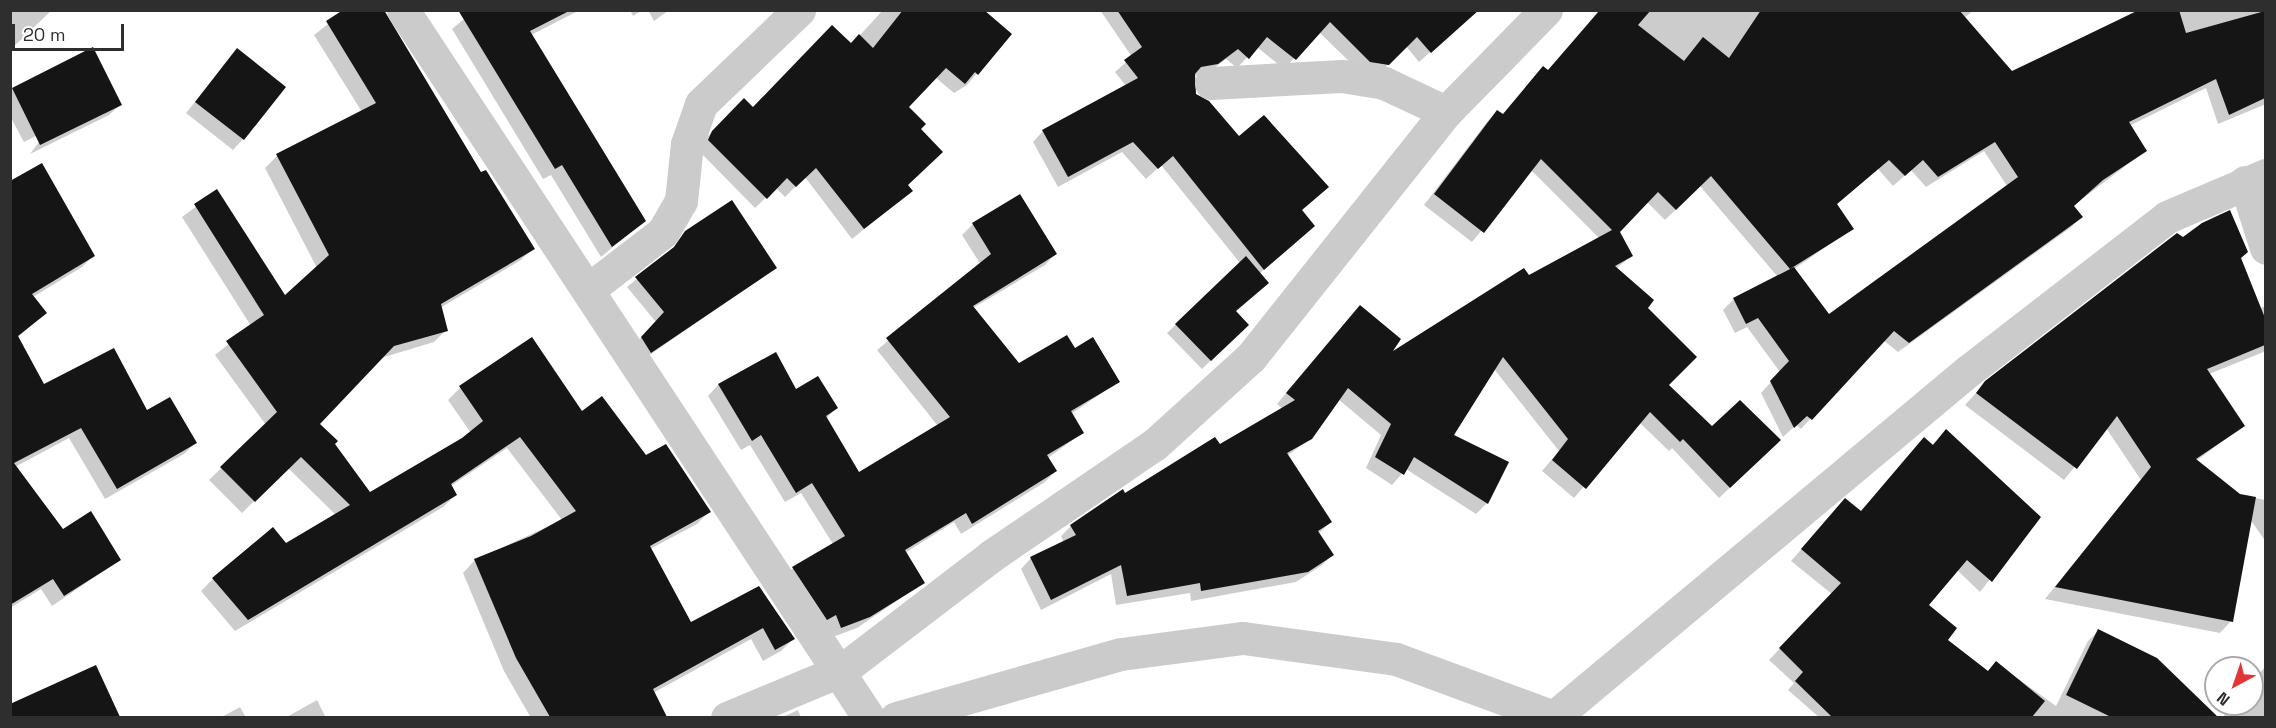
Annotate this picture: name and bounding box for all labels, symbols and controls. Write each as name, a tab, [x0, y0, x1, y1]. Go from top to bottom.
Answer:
scale bar	[15, 12, 128, 50]
text: 20 m	[23, 23, 66, 46]
north arrow	[2204, 656, 2264, 716]
text: N	[2213, 687, 2234, 710]

